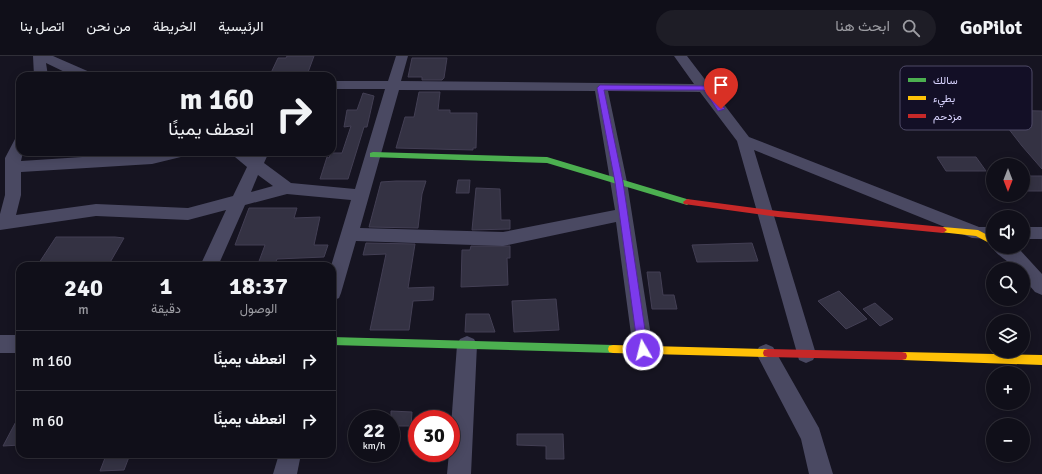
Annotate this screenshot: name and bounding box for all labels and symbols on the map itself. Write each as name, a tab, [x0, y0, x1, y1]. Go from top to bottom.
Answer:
legend	[900, 66, 1032, 130]
pin	[704, 68, 738, 109]
text: سالك	[933, 74, 958, 87]
text: بطيء	[933, 92, 955, 108]
text: مزدحم	[933, 110, 962, 124]
north arrow	[986, 158, 1030, 202]
position arrow	[622, 329, 664, 371]
speed limit sign: 30	[408, 410, 460, 462]

